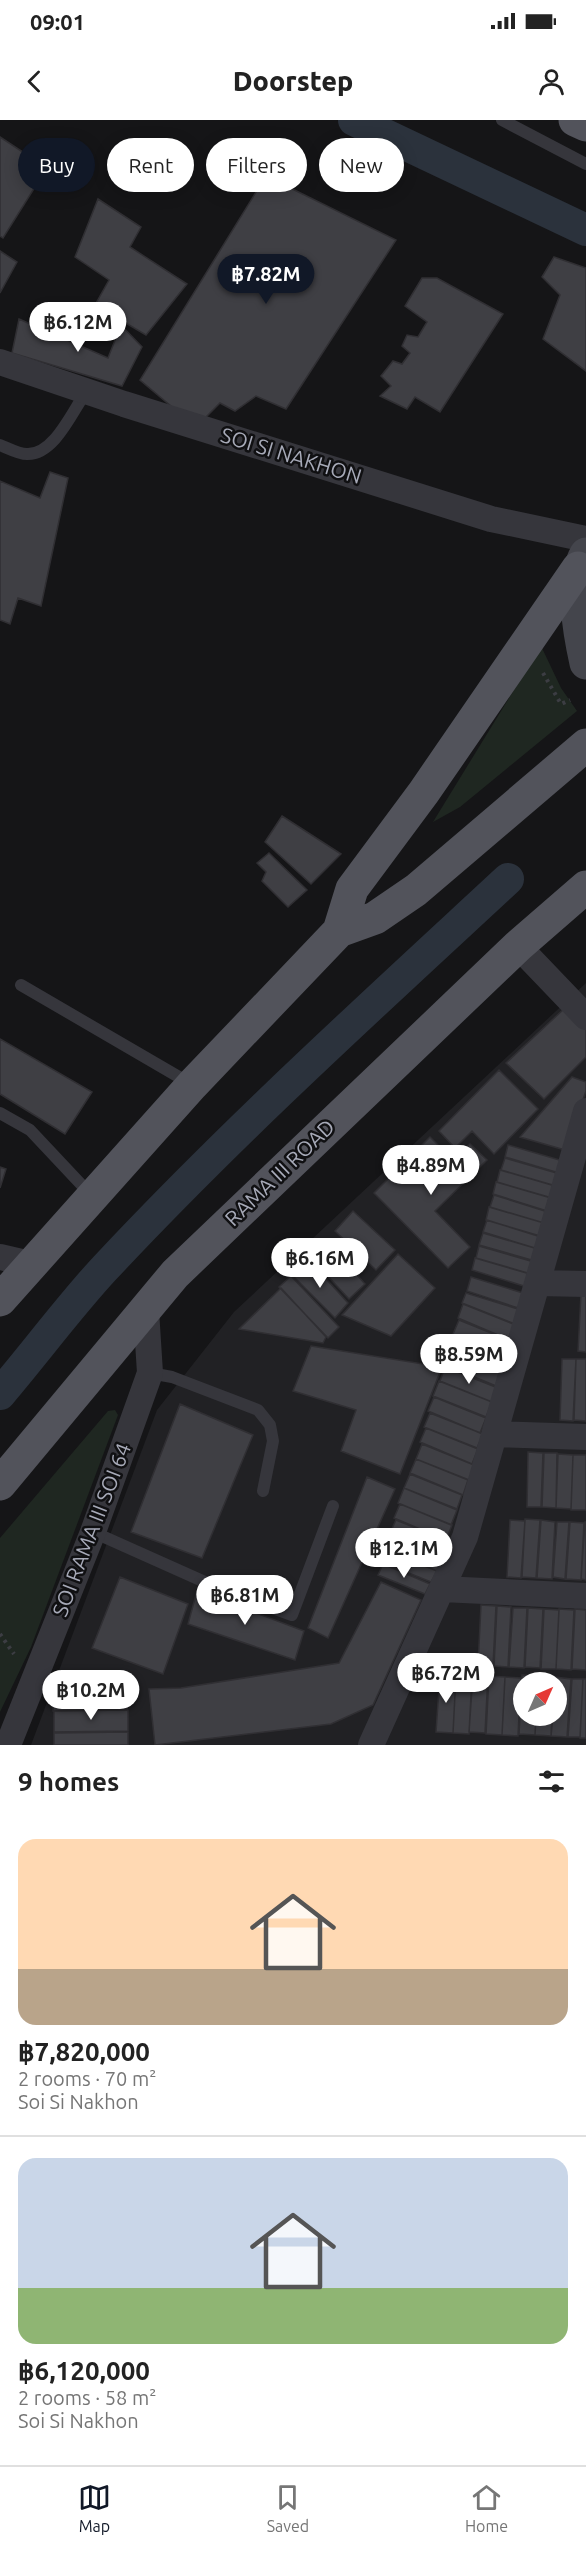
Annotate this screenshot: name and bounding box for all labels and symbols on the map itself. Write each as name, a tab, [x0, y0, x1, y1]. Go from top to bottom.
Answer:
pin: ฿7.82M	[217, 254, 315, 305]
pin: ฿6.12M	[29, 302, 127, 353]
street label: SOI SI NAKHON	[218, 422, 365, 488]
street label: RAMA III ROAD	[220, 1114, 339, 1230]
pin: ฿4.89M	[382, 1145, 480, 1196]
pin: ฿6.16M	[271, 1238, 369, 1289]
pin: ฿8.59M	[420, 1334, 518, 1385]
street label: SOI RAMA III SOI 64	[47, 1440, 135, 1620]
pin: ฿12.1M	[355, 1528, 453, 1579]
pin: ฿6.81M	[196, 1575, 294, 1626]
pin: ฿6.72M	[397, 1653, 495, 1704]
pin: ฿10.2M	[42, 1670, 140, 1721]
north arrow	[513, 1672, 567, 1726]

